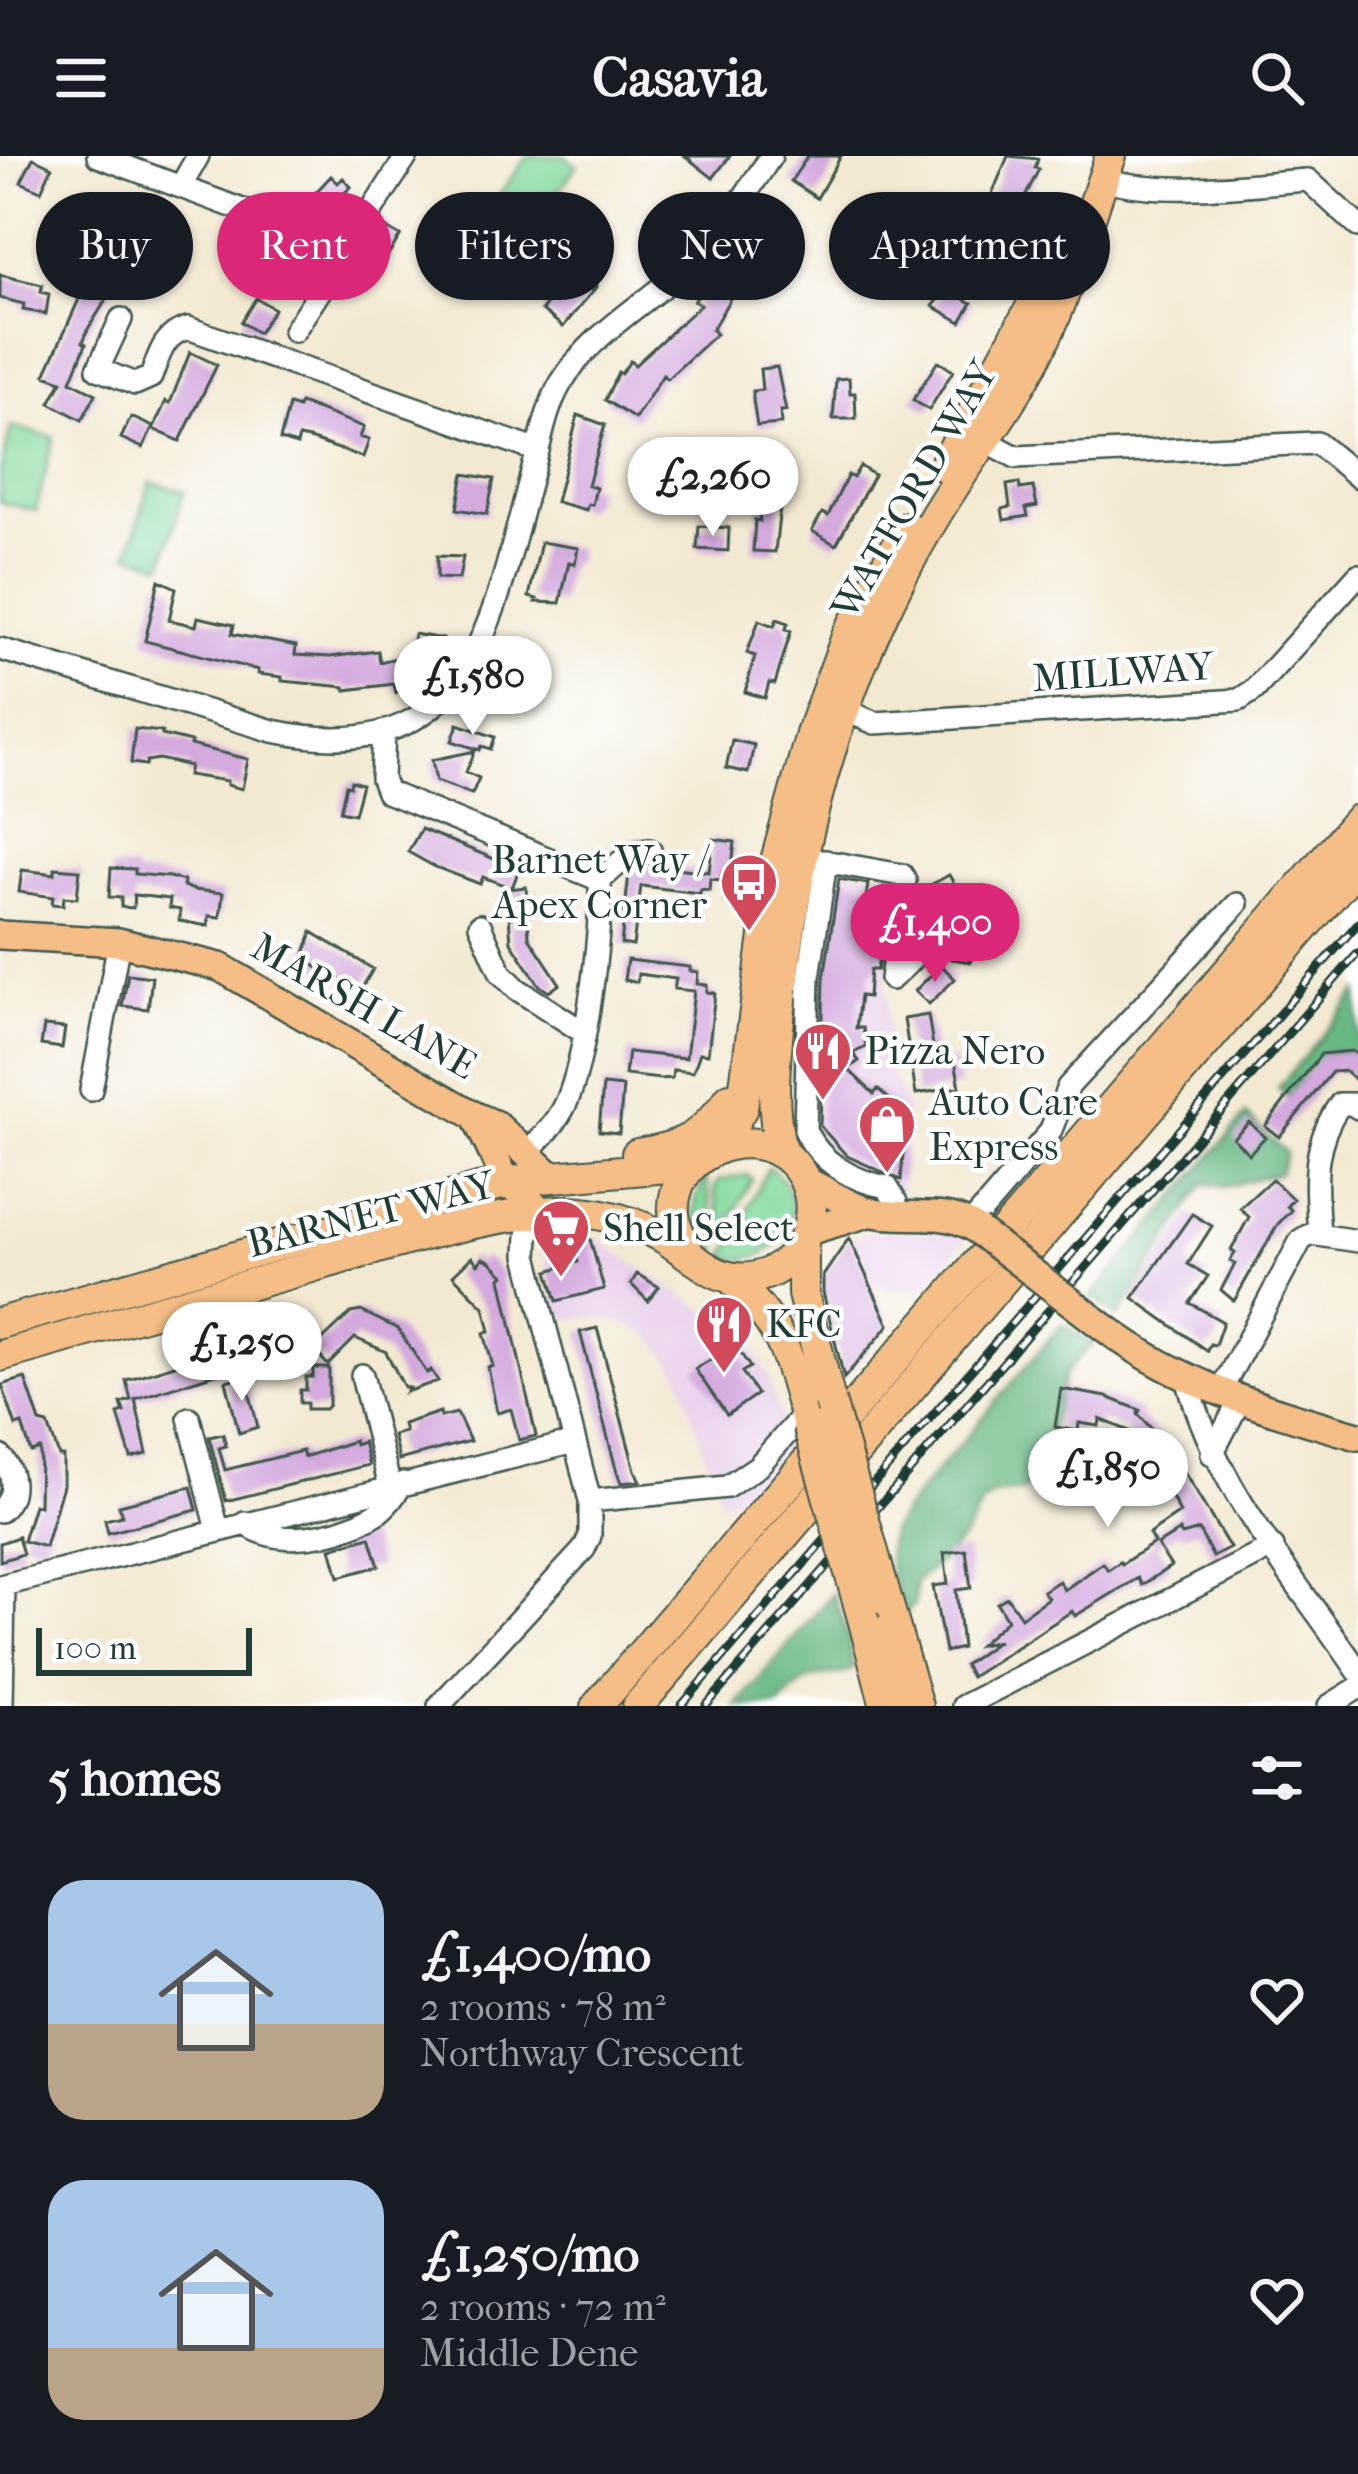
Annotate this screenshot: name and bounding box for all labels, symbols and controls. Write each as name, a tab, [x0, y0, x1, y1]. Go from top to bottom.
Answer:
icon: menu	[48, 45, 114, 111]
icon: search	[1244, 45, 1310, 111]
text: Casavia	[592, 47, 766, 110]
chip: Buy	[36, 192, 193, 300]
chip: Rent	[217, 192, 391, 300]
chip: Filters	[415, 192, 614, 300]
chip: New	[638, 192, 805, 300]
chip: Apartment	[829, 192, 1110, 300]
street label: WATFORD WAY	[821, 351, 1007, 628]
pin: £2,260	[615, 437, 811, 539]
text: £2,260	[655, 453, 771, 499]
pin: £1,580	[375, 636, 571, 738]
street label: MILLWAY	[1031, 643, 1216, 701]
text: £1,580	[421, 652, 525, 698]
place label: Barnet Way / Apex Corner	[490, 837, 710, 928]
bus stop icon: Barnet Way / Apex Corner	[718, 851, 780, 933]
pin: £1,400	[837, 883, 1033, 985]
text: £1,400	[877, 899, 993, 945]
street label: MARSH LANE	[244, 923, 484, 1089]
restaurant icon: Pizza Nero	[792, 1020, 854, 1102]
place label: Pizza Nero	[865, 1028, 1045, 1074]
place label: Auto Care Express	[927, 1079, 1098, 1170]
shop icon: Auto Care Express	[856, 1093, 918, 1175]
street label: BARNET WAY	[242, 1161, 501, 1267]
supermarket icon: Shell Select	[530, 1197, 592, 1279]
place label: Shell Select	[603, 1205, 794, 1251]
restaurant icon: KFC	[693, 1293, 755, 1375]
place label: KFC	[766, 1301, 842, 1347]
pin: £1,250	[144, 1302, 340, 1404]
text: £1,250	[189, 1318, 295, 1364]
pin: £1,850	[1010, 1428, 1206, 1530]
text: £1,850	[1055, 1444, 1161, 1490]
scale bar	[36, 1622, 252, 1675]
text: 100 m	[54, 1629, 137, 1668]
icon: filters	[1244, 1745, 1310, 1811]
text: 5 homes	[48, 1748, 221, 1808]
text: £1,400/mo	[420, 1924, 651, 1984]
icon: home	[144, 1928, 288, 2072]
icon: heart	[1244, 1967, 1310, 2033]
text: 2 rooms · 78 m²	[420, 1984, 666, 2030]
text: Northway Crescent	[420, 2030, 744, 2076]
text: £1,250/mo	[420, 2224, 640, 2284]
icon: home	[144, 2228, 288, 2372]
icon: heart	[1244, 2267, 1310, 2333]
text: 2 rooms · 72 m²	[420, 2284, 666, 2330]
text: Middle Dene	[420, 2330, 638, 2376]

